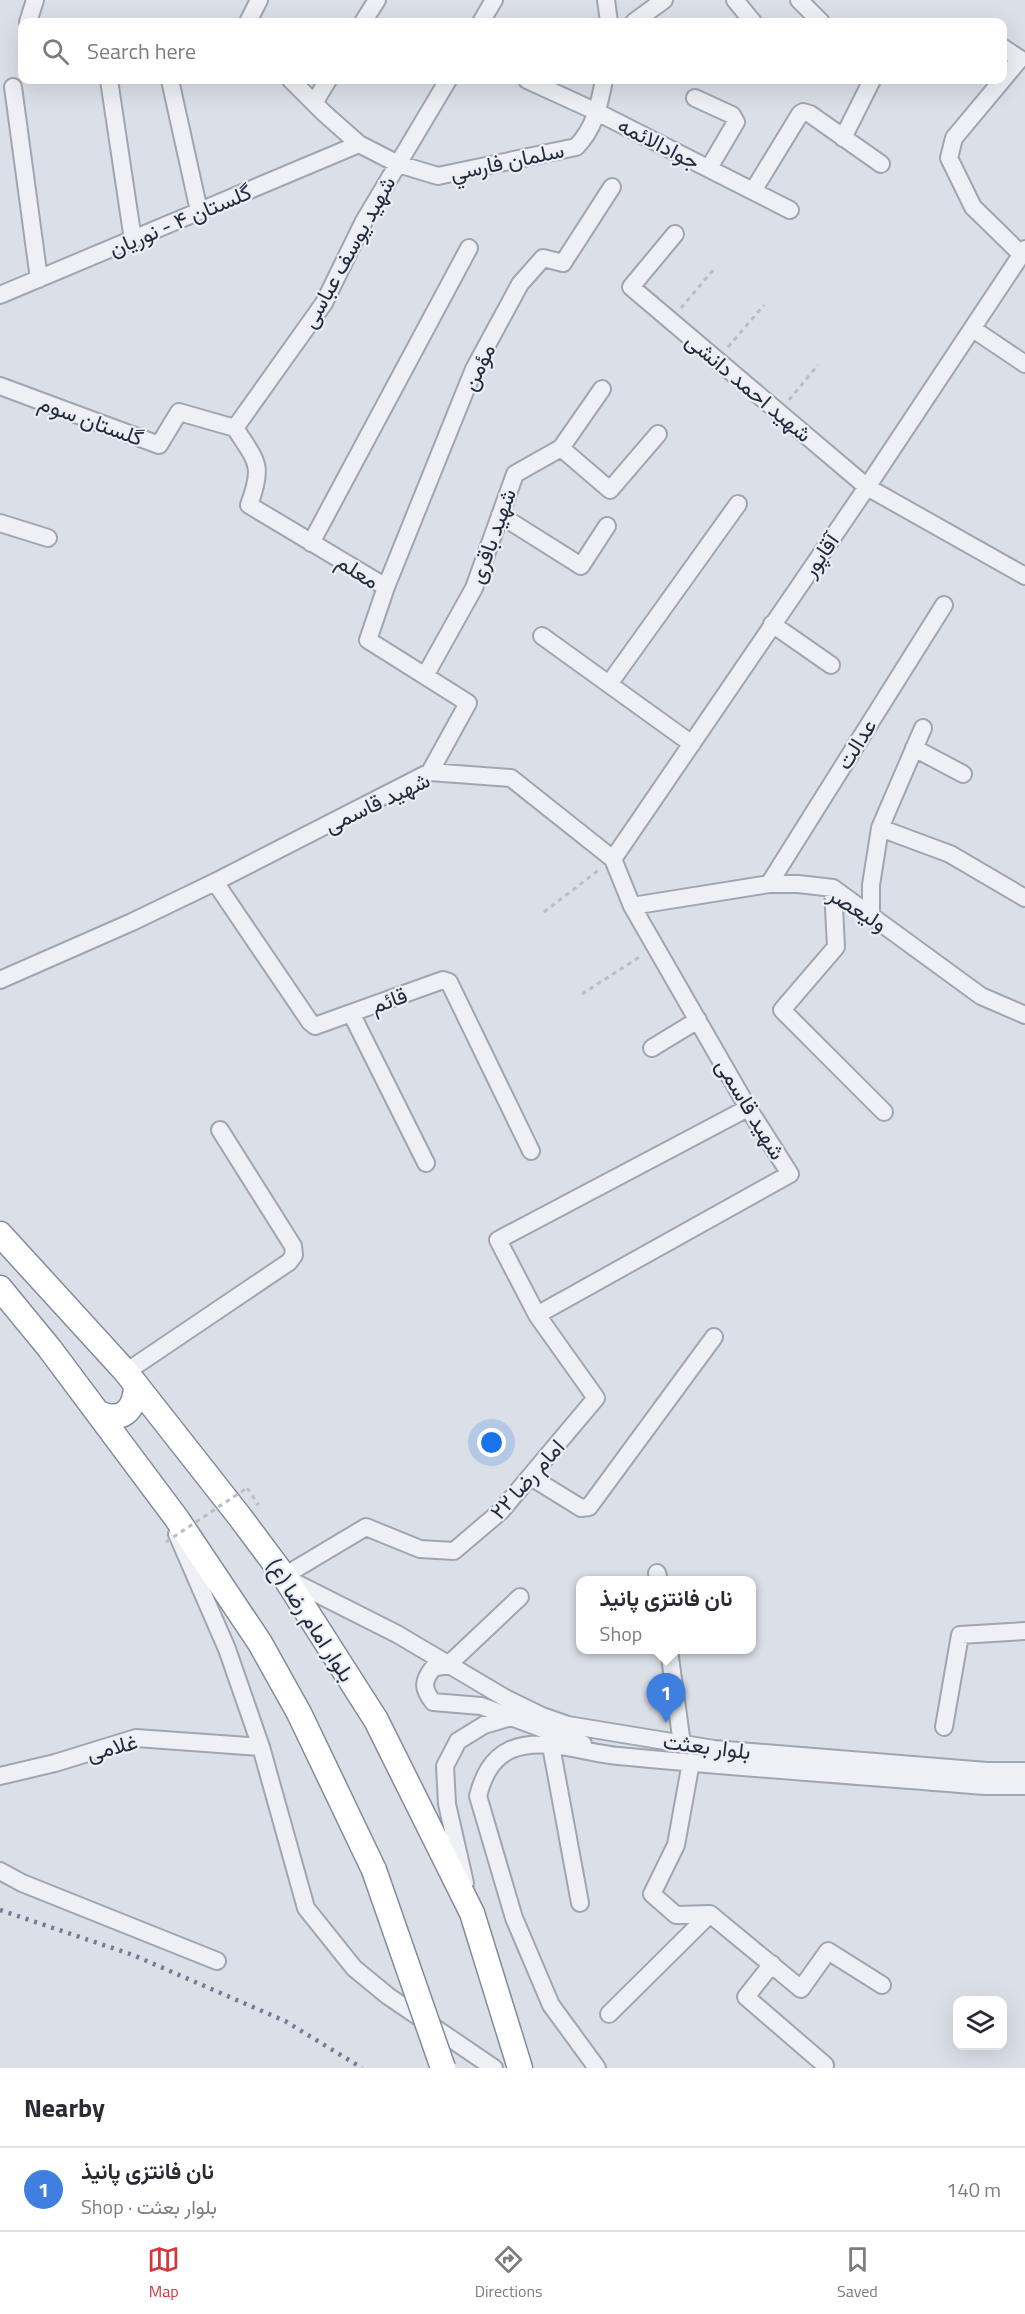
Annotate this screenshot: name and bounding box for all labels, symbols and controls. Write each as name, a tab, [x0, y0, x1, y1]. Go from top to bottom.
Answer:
search box	[18, 18, 1007, 84]
text: Search here	[87, 34, 196, 68]
icon: search	[39, 35, 72, 68]
street label: جوادالائمه	[612, 108, 706, 178]
street label: سلمان فارسي	[447, 132, 568, 192]
street label: شهید یوسف عباسی	[292, 170, 404, 334]
street label: گلستان ۴ - نوریان	[103, 175, 257, 265]
street label: شهید احمد دانشی	[678, 324, 820, 450]
street label: مؤمن	[452, 337, 504, 397]
street label: گلستان سوم	[34, 385, 148, 455]
street label: شهید باقری	[459, 484, 525, 588]
street label: آقاپور	[792, 524, 849, 585]
street label: معلم	[330, 545, 386, 597]
street label: عدالت	[827, 712, 885, 776]
street label: شهید قاسمی	[319, 763, 435, 841]
street label: ولیعصر	[821, 877, 894, 940]
street label: قائم	[366, 978, 412, 1022]
street label: شهید قاسمی	[707, 1052, 795, 1166]
your location	[477, 1428, 506, 1457]
street label: امام رضا ۲۲	[481, 1431, 573, 1527]
street label: بلوار امام رضا (ع)	[258, 1551, 364, 1689]
popup	[576, 1576, 756, 1654]
text: نان فانتزی پانیذ	[600, 1581, 732, 1615]
text: Shop	[600, 1618, 642, 1649]
pin: 1	[646, 1674, 686, 1723]
street label: غلامی	[83, 1724, 141, 1770]
street label: بلوار بعثت	[661, 1724, 753, 1768]
map controls	[953, 1996, 1007, 2050]
button: layers	[953, 1996, 1007, 2050]
text: Nearby	[24, 2088, 105, 2127]
text: نان فانتزی پانیذ	[81, 2154, 214, 2188]
text: 1	[38, 2174, 49, 2205]
text: 140 m	[946, 2174, 1001, 2205]
text: Shop · بلوار بعثت	[81, 2191, 217, 2222]
tab: Map	[147, 2243, 180, 2303]
tab: Directions	[475, 2243, 543, 2303]
tab: Saved	[837, 2243, 878, 2303]

